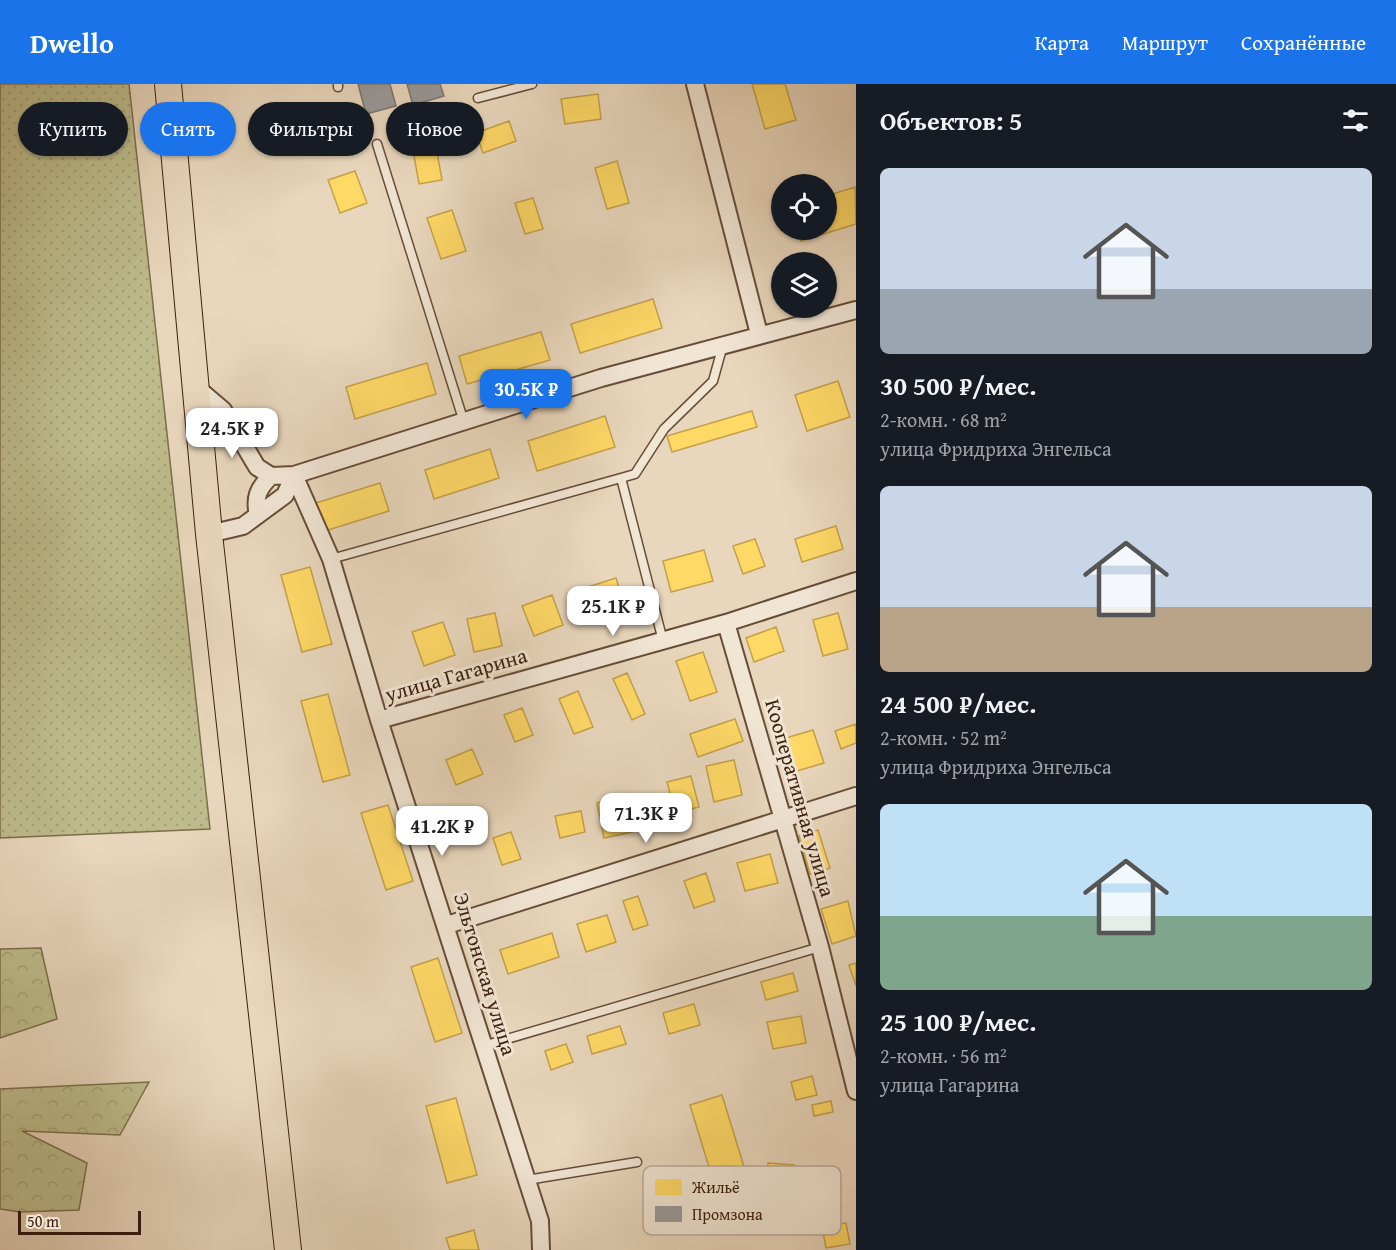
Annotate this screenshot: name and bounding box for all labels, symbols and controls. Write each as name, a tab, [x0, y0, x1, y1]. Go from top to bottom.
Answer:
text: Dwello	[30, 22, 114, 63]
text: Карта	[1035, 27, 1089, 58]
text: Маршрут	[1122, 27, 1208, 58]
text: Сохранённые	[1241, 27, 1366, 58]
text: Объектов: 5	[880, 101, 1023, 140]
chip: Купить	[18, 102, 128, 156]
chip: Снять	[140, 102, 236, 156]
chip: Фильтры	[248, 102, 374, 156]
chip: Новое	[386, 102, 484, 156]
icon: filters	[1339, 104, 1372, 137]
map controls	[771, 174, 837, 318]
button: locate	[771, 174, 837, 240]
icon: home	[1072, 207, 1180, 315]
button: layers	[771, 252, 837, 318]
text: 30 500 ₽/мес.	[880, 366, 1036, 405]
pin: 30.5K ₽	[471, 369, 581, 420]
text: 30.5K ₽	[494, 374, 558, 403]
text: 2-комн. · 68 m²	[880, 405, 1007, 434]
pin: 24.5K ₽	[177, 408, 287, 459]
text: 24.5K ₽	[200, 413, 264, 442]
text: улица Фридриха Энгельса	[880, 434, 1111, 463]
icon: home	[1072, 525, 1180, 633]
pin: 25.1K ₽	[558, 586, 668, 637]
text: 25.1K ₽	[581, 591, 645, 620]
street label: улица Гагарина	[380, 639, 530, 710]
text: 24 500 ₽/мес.	[880, 684, 1036, 723]
street label: Кооперативная улица	[757, 695, 844, 900]
text: 2-комн. · 52 m²	[880, 723, 1007, 752]
text: улица Фридриха Энгельса	[880, 752, 1111, 781]
pin: 71.3K ₽	[591, 793, 701, 844]
text: 71.3K ₽	[614, 798, 678, 827]
pin: 41.2K ₽	[387, 806, 497, 857]
text: 41.2K ₽	[410, 811, 474, 840]
icon: home	[1072, 843, 1180, 951]
street label: Эльтонская улица	[446, 889, 525, 1059]
text: 25 100 ₽/мес.	[880, 1002, 1036, 1041]
text: 2-комн. · 56 m²	[880, 1041, 1007, 1070]
text: улица Гагарина	[880, 1070, 1019, 1099]
legend	[643, 1166, 841, 1235]
text: Жильё	[691, 1175, 740, 1199]
text: Промзона	[692, 1202, 763, 1226]
scale bar	[18, 1208, 141, 1236]
text: 50 m	[27, 1209, 59, 1233]

